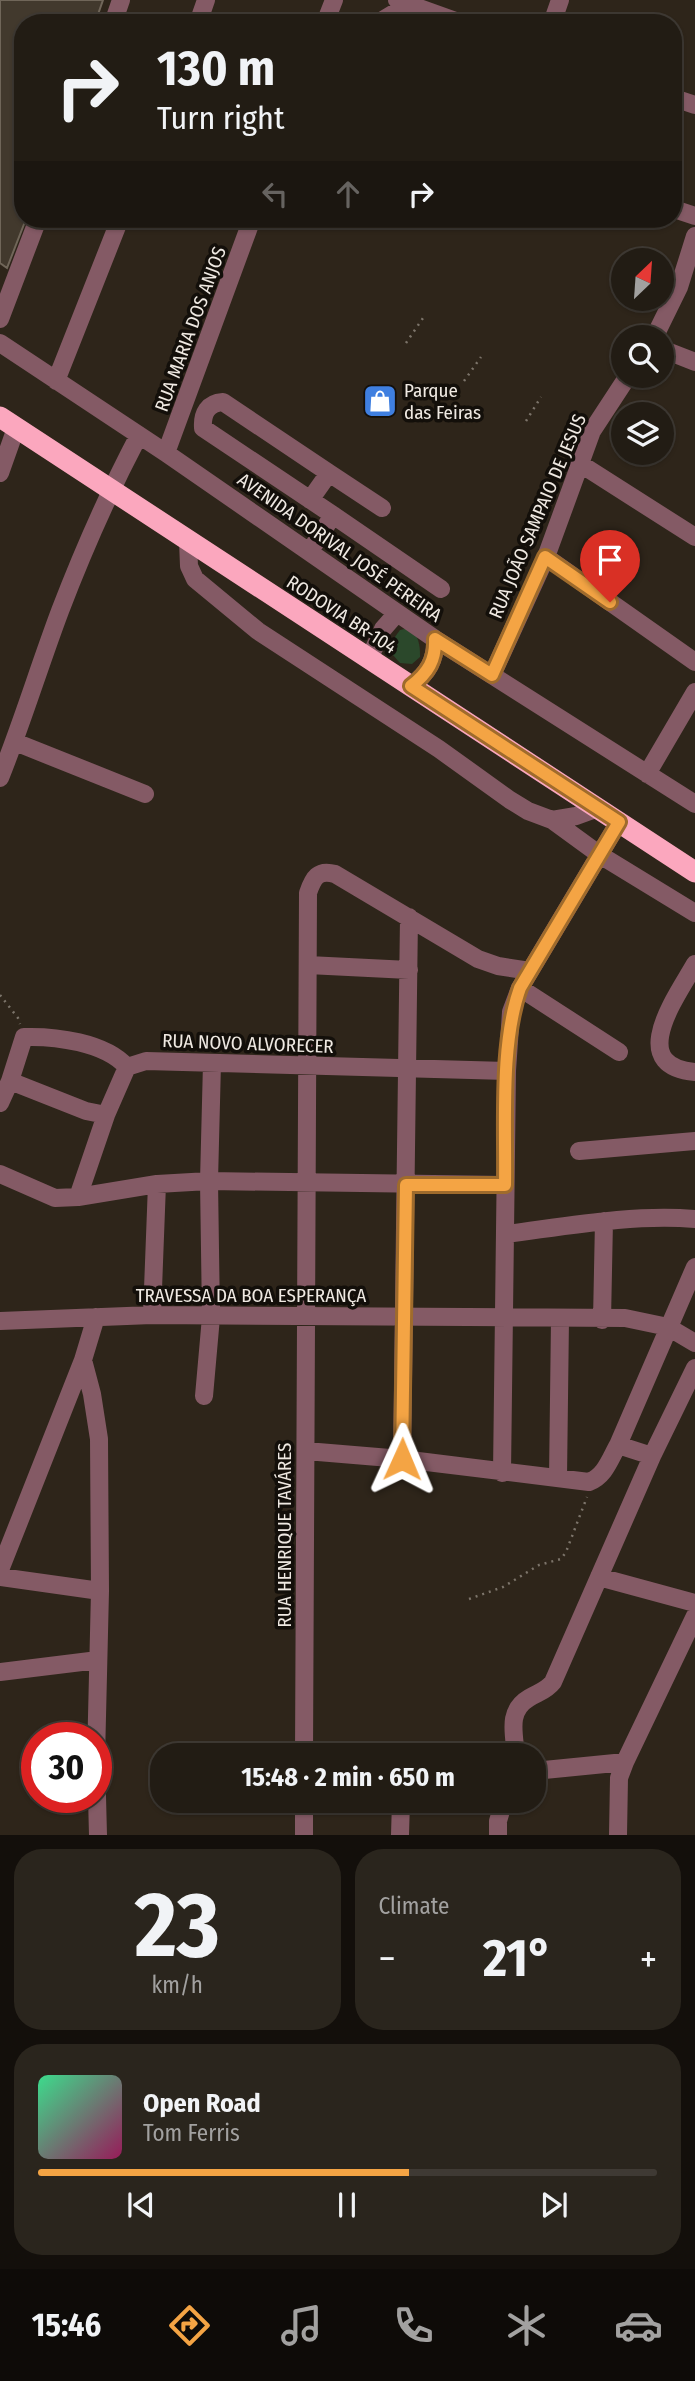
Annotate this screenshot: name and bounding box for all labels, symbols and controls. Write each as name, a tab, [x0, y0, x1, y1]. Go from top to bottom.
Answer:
text: 130 m	[157, 39, 275, 98]
icon: right	[42, 42, 133, 133]
text: Turn right	[157, 99, 284, 137]
icon: left	[256, 175, 294, 213]
icon: ahead	[329, 175, 367, 213]
icon: right	[402, 175, 440, 213]
street label: RUA MARIA DOS ANJOS	[150, 244, 231, 415]
north arrow	[611, 248, 674, 312]
map controls	[611, 248, 674, 465]
button: search	[611, 325, 674, 388]
place label: Parque das Feiras	[404, 379, 481, 424]
shop icon: Parque das Feiras	[361, 382, 399, 420]
button: layers	[611, 402, 674, 465]
street label: RUA JOÃO SAMPAIO DE JESUS	[484, 410, 591, 622]
street label: AVENIDA DORIVAL JOSÉ PEREIRA	[233, 468, 446, 627]
pin	[580, 530, 640, 602]
icon: arrive	[591, 541, 629, 579]
street label: RODOVIA BR-104	[282, 570, 401, 659]
street label: RUA NOVO ALVORECER	[162, 1029, 334, 1058]
street label: TRAVESSA DA BOA ESPERANÇA	[136, 1284, 366, 1307]
position arrow	[365, 1422, 439, 1496]
street label: RUA HENRIQUE TAVÁRES	[273, 1443, 296, 1627]
speed limit sign: 30	[21, 1722, 112, 1813]
text: 15:48 · 2 min · 650 m	[241, 1762, 455, 1793]
text: 23	[135, 1871, 220, 1980]
text: Climate	[379, 1892, 449, 1920]
text: 21°	[483, 1927, 552, 1990]
text: −	[379, 1936, 396, 1982]
text: +	[640, 1936, 657, 1982]
text: km/h	[152, 1971, 203, 1999]
text: Open Road	[143, 2088, 261, 2119]
text: Tom Ferris	[143, 2119, 240, 2147]
icon: previous	[122, 2186, 160, 2224]
icon: pause	[328, 2186, 366, 2224]
icon: next	[535, 2186, 573, 2224]
icon: directions	[165, 2301, 214, 2350]
icon: music	[277, 2301, 326, 2350]
icon: phone	[389, 2301, 438, 2350]
icon: climate	[502, 2301, 551, 2350]
icon: car	[614, 2301, 663, 2350]
text: 15:46	[32, 2306, 101, 2344]

